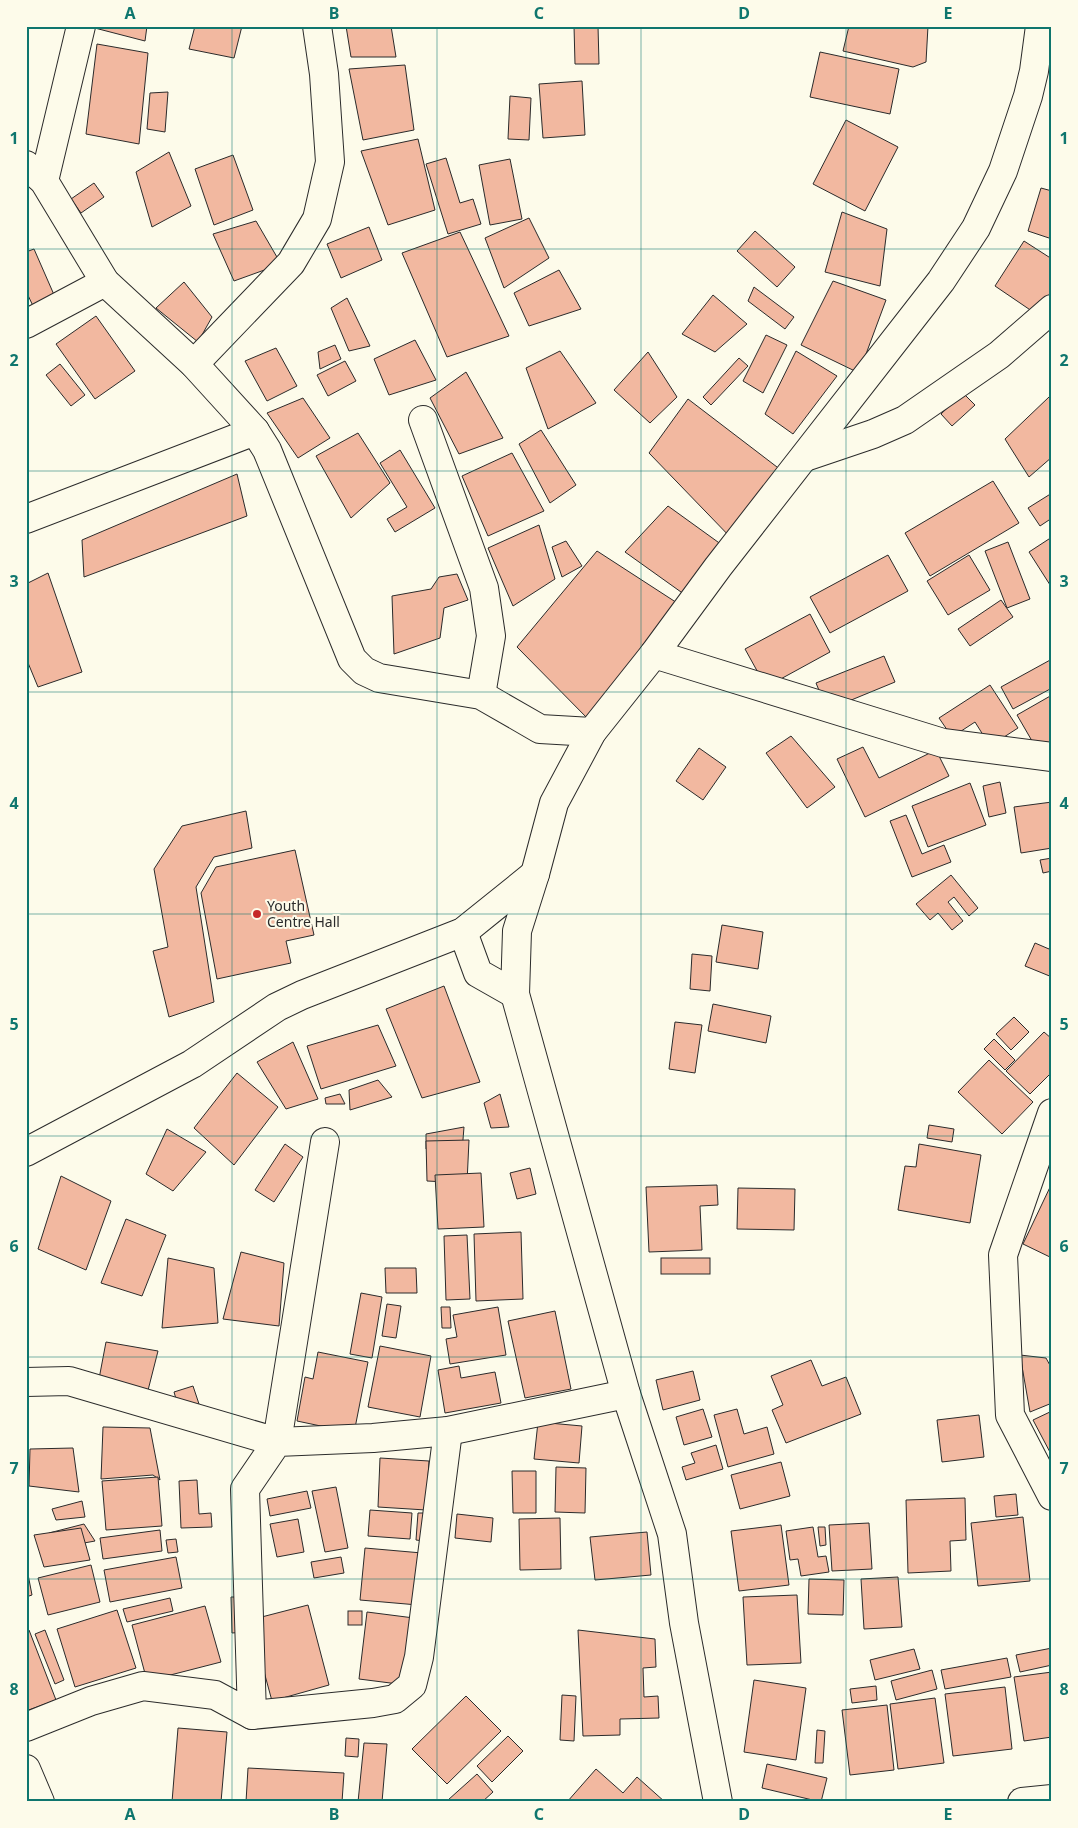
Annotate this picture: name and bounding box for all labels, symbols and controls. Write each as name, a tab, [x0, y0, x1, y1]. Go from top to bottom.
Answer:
text: A	[124, 2, 136, 24]
text: B	[329, 2, 339, 24]
text: C	[534, 2, 544, 24]
text: D	[738, 2, 750, 24]
text: E	[944, 2, 953, 24]
text: 1	[9, 127, 19, 149]
text: 1	[1059, 127, 1069, 149]
text: 2	[9, 349, 19, 371]
text: 2	[1059, 349, 1069, 371]
text: 3	[9, 570, 19, 592]
text: 3	[1059, 570, 1069, 592]
text: 4	[9, 792, 19, 814]
text: 4	[1059, 792, 1069, 814]
place label: Youth Centre Hall	[267, 896, 340, 931]
marker: Youth Centre Hall	[251, 908, 263, 920]
text: 5	[9, 1013, 19, 1035]
text: 5	[1059, 1013, 1069, 1035]
text: 6	[9, 1235, 19, 1257]
text: 6	[1059, 1235, 1069, 1257]
text: 7	[9, 1457, 19, 1479]
text: 7	[1059, 1457, 1069, 1479]
text: 8	[9, 1678, 19, 1700]
text: 8	[1059, 1678, 1069, 1700]
text: A	[124, 1803, 136, 1825]
text: B	[329, 1803, 339, 1825]
text: C	[534, 1803, 544, 1825]
text: D	[738, 1803, 750, 1825]
text: E	[944, 1803, 953, 1825]

